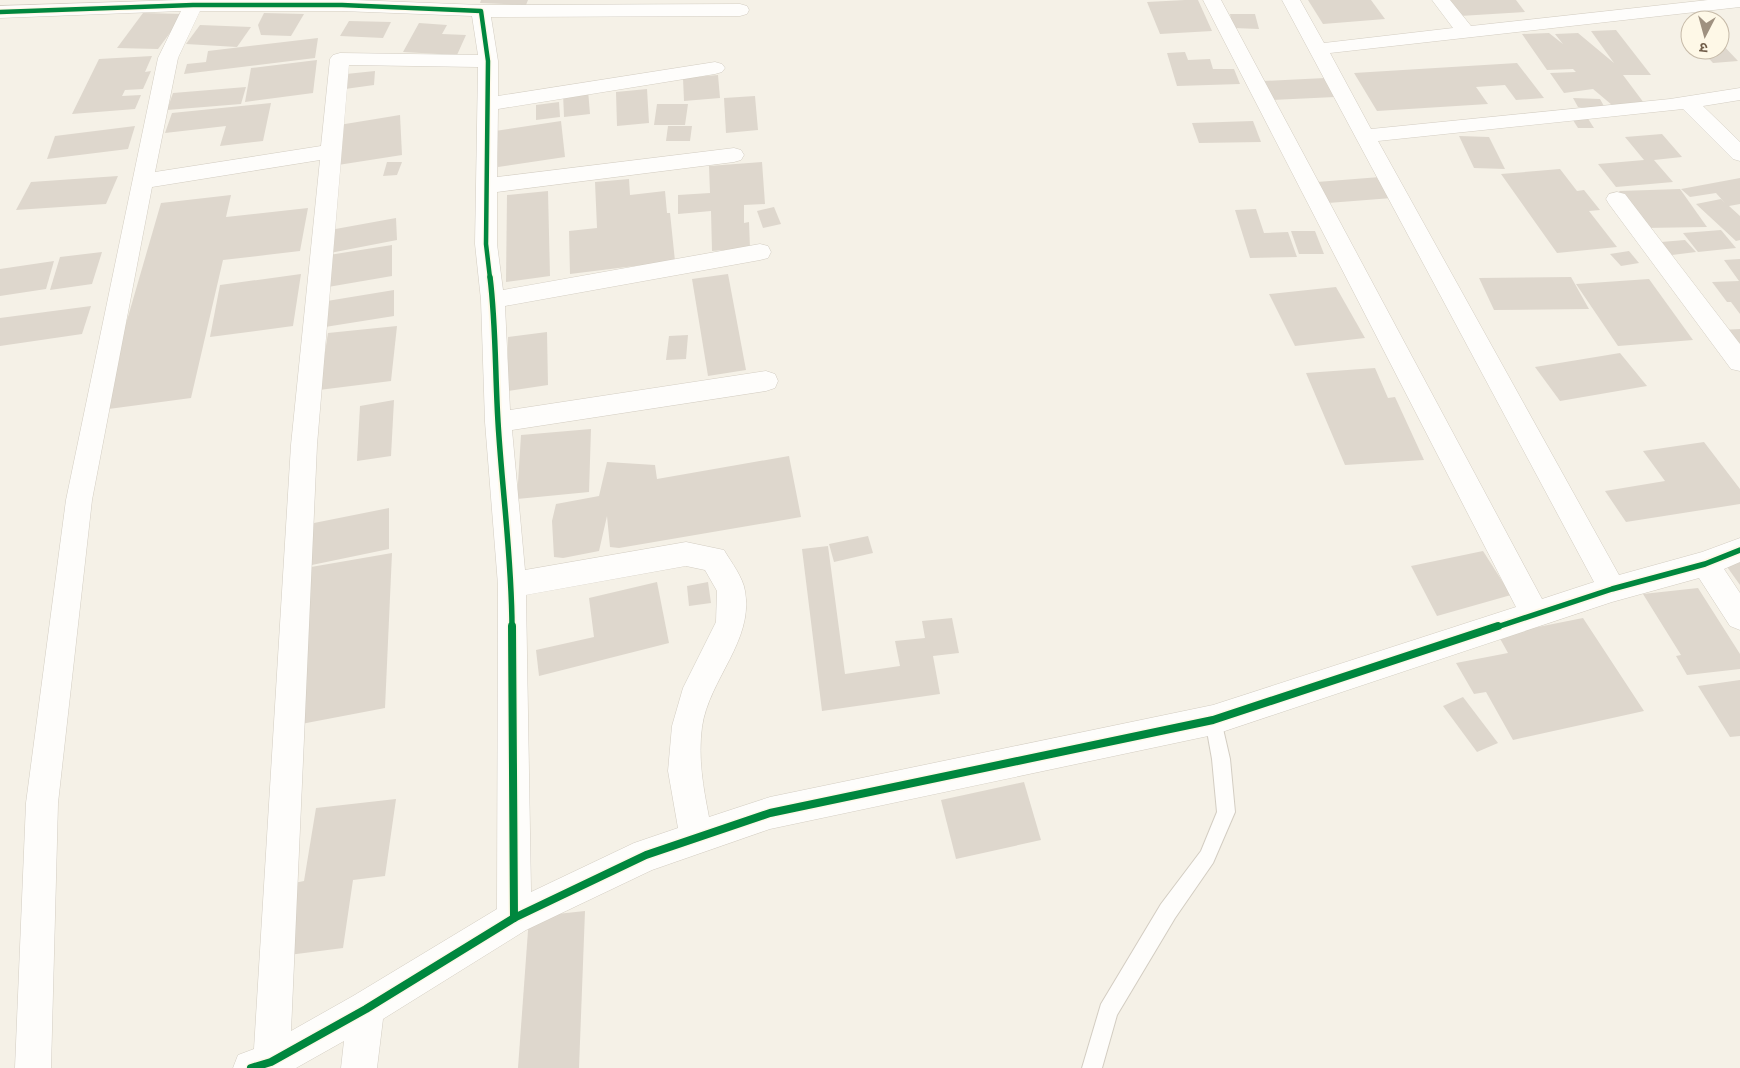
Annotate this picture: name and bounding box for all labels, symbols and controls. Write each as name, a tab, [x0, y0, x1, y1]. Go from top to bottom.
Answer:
north arrow	[1680, 10, 1730, 60]
text: उ	[1698, 36, 1709, 57]

